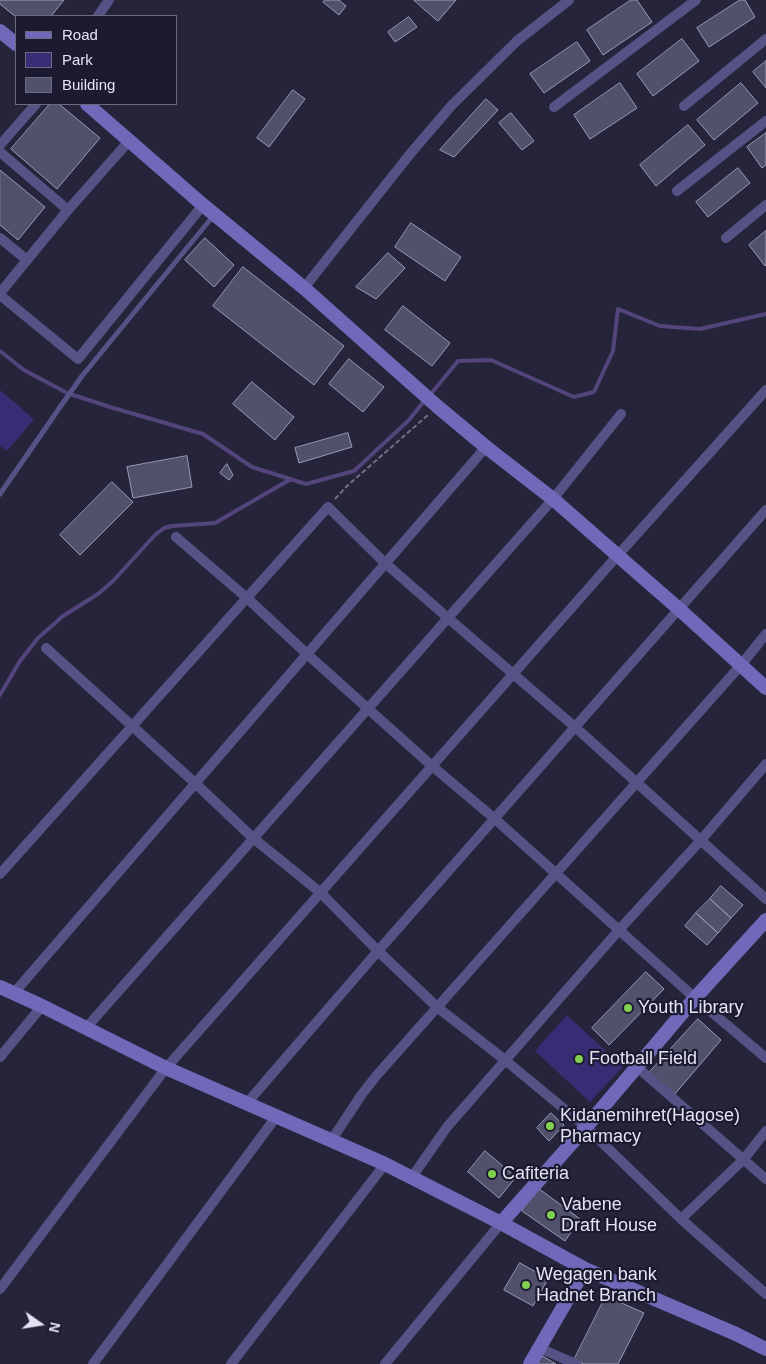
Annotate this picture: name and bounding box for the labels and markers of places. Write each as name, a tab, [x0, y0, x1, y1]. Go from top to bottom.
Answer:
place label: Youth Library	[638, 997, 743, 1019]
marker: Youth Library	[622, 1002, 634, 1014]
place label: Football Field	[589, 1048, 697, 1070]
marker: Football Field	[573, 1053, 585, 1065]
place label: Kidanemihret(Hagose) Pharmacy	[560, 1105, 740, 1148]
marker: Kidanemihret(Hagose) Pharmacy	[544, 1120, 556, 1132]
place label: Cafiteria	[502, 1163, 569, 1185]
marker: Cafiteria	[486, 1168, 498, 1180]
place label: Vabene Draft House	[561, 1194, 657, 1236]
marker: Vabene Draft House	[545, 1209, 557, 1221]
place label: Wegagen bank Hadnet Branch	[536, 1264, 657, 1306]
marker: Wegagen bank Hadnet Branch	[520, 1279, 532, 1291]

